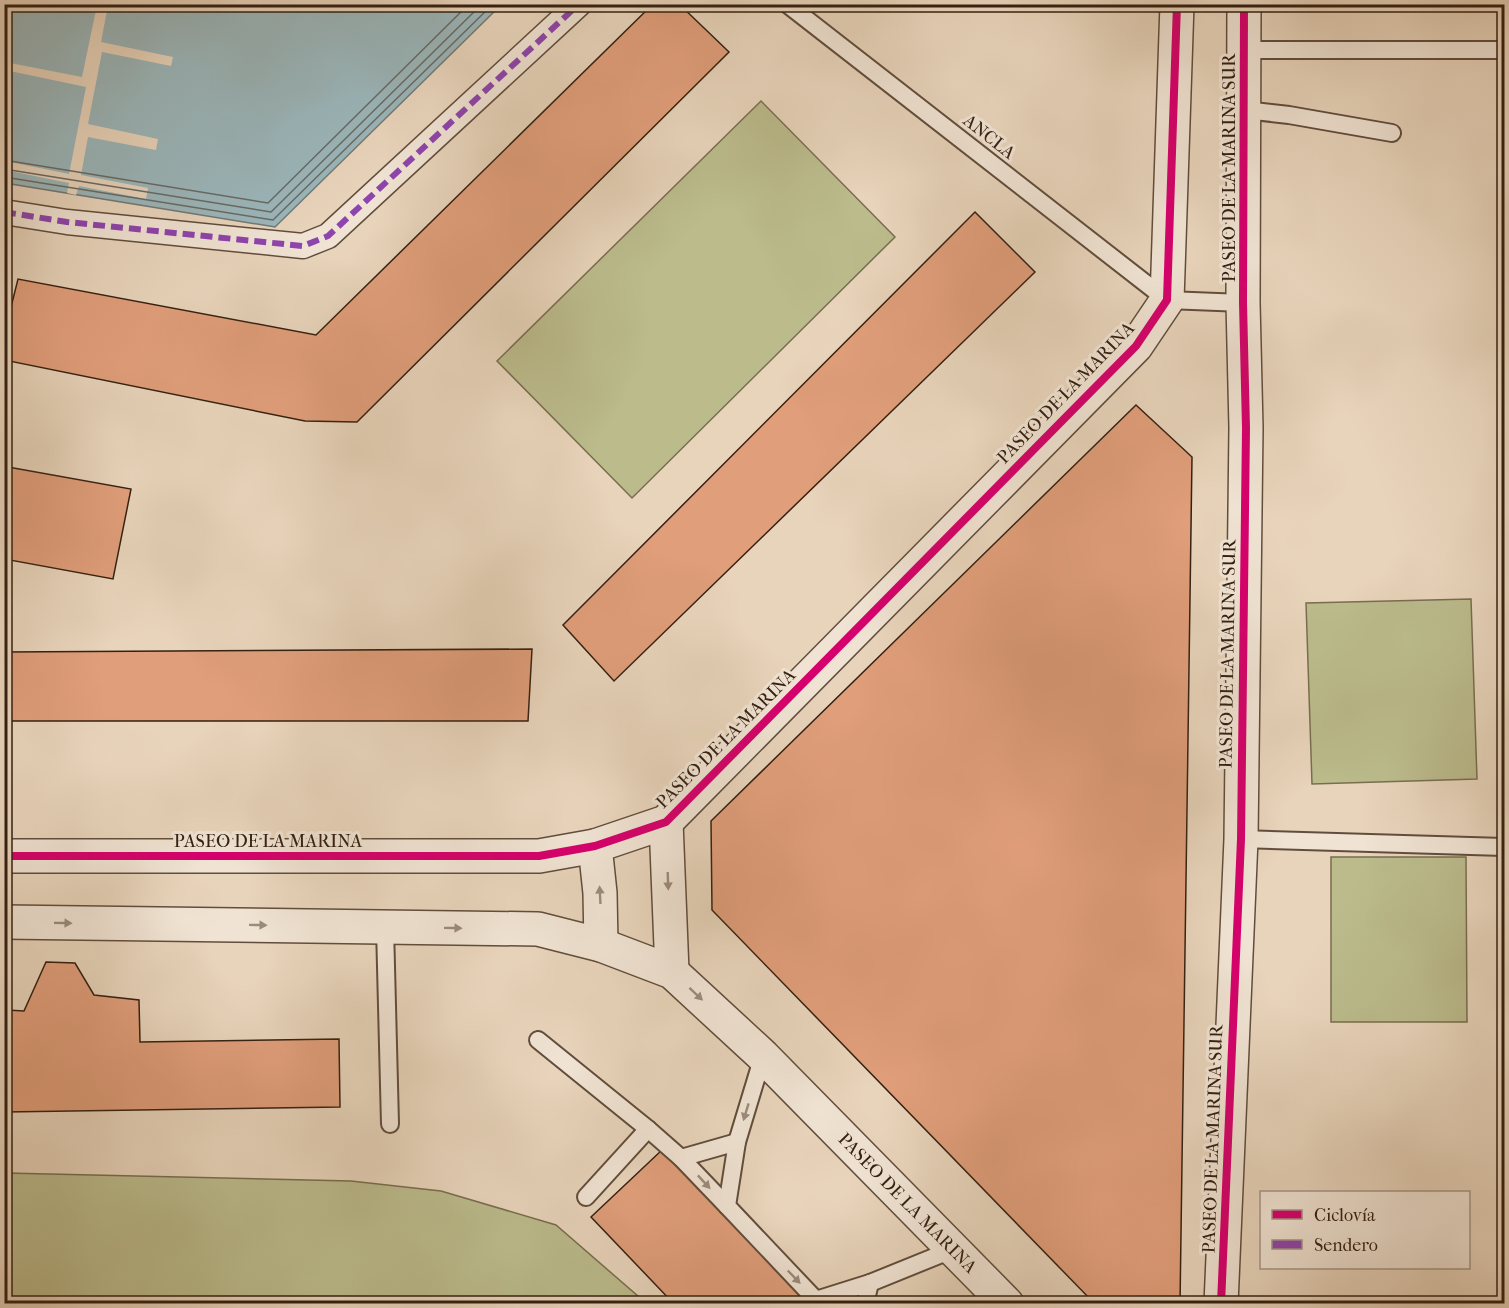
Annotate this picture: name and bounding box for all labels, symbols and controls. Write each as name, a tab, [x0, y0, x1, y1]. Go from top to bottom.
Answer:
street label: PASEO DE LA MARINA SUR	[1219, 53, 1240, 282]
street label: ANCLA	[958, 110, 1019, 164]
street label: PASEO DE LA MARINA	[993, 318, 1139, 468]
street label: PASEO DE LA MARINA SUR	[1216, 539, 1241, 769]
street label: PASEO DE LA MARINA	[652, 665, 800, 813]
street label: PASEO DE LA MARINA	[174, 831, 363, 852]
one-way arrow	[664, 871, 673, 890]
one-way arrow	[595, 886, 604, 905]
one-way arrow	[53, 918, 72, 927]
one-way arrow	[248, 920, 267, 930]
one-way arrow	[443, 923, 462, 933]
one-way arrow	[688, 987, 703, 1001]
street label: PASEO DE LA MARINA SUR	[1199, 1023, 1228, 1254]
one-way arrow	[741, 1103, 750, 1121]
street label: PASEO DE LA MARINA	[834, 1128, 981, 1278]
one-way arrow	[697, 1174, 710, 1189]
legend	[1260, 1191, 1470, 1269]
text: Ciclovía	[1314, 1205, 1376, 1226]
text: Sendero	[1314, 1235, 1378, 1256]
one-way arrow	[787, 1270, 801, 1284]

